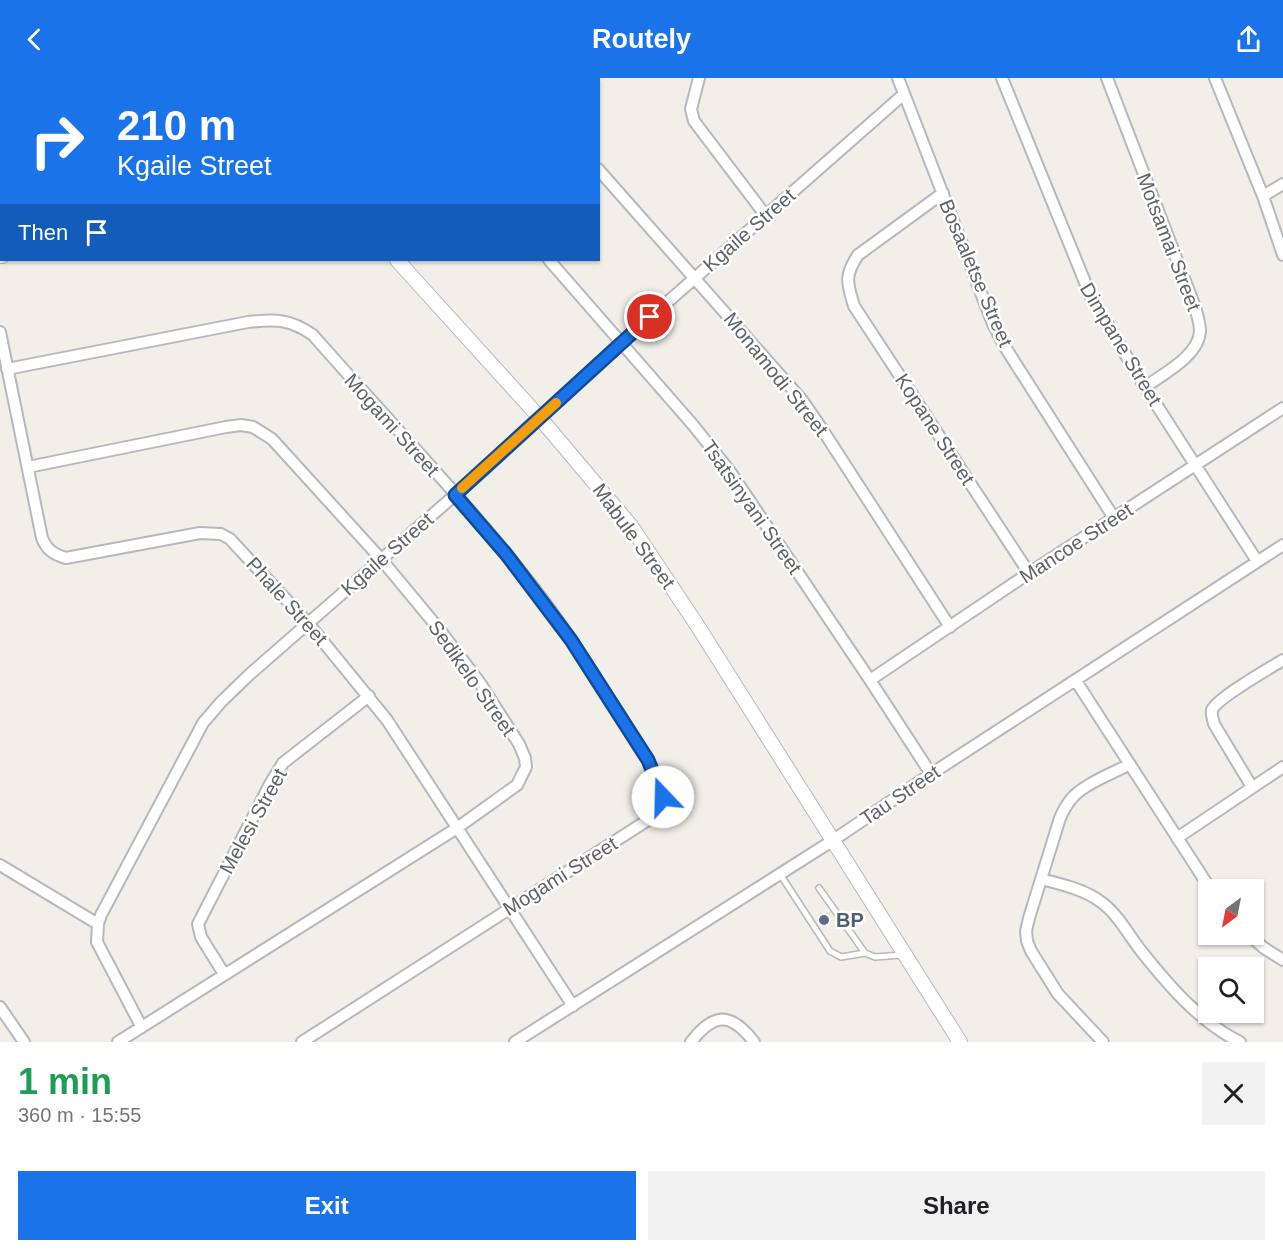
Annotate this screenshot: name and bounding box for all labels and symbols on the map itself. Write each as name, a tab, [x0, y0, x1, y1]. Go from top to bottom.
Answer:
street label: Motsamai Street	[1133, 170, 1206, 314]
street label: Kgaile Street	[699, 184, 800, 276]
street label: Bosaaletse Street	[935, 196, 1017, 350]
street label: Dimpane Street	[1076, 279, 1166, 410]
pin	[624, 291, 675, 342]
street label: Monamodi Street	[720, 308, 833, 440]
street label: Mogami Street	[340, 369, 444, 481]
street label: Kopane Street	[891, 369, 979, 489]
street label: Tsatsinyani Street	[698, 436, 807, 578]
street label: Mabule Street	[589, 479, 680, 593]
street label: Mancoe Street	[1015, 498, 1137, 588]
street label: Kgaile Street	[337, 508, 438, 600]
street label: Phale Street	[242, 553, 332, 650]
street label: Sedikelo Street	[424, 616, 520, 740]
street label: Tau Street	[856, 760, 944, 830]
street label: Melesi Street	[215, 764, 291, 877]
position arrow	[631, 765, 695, 829]
street label: Mogami Street	[499, 832, 621, 920]
north arrow	[1198, 879, 1264, 945]
place label: BP	[836, 909, 864, 931]
marker: BP	[817, 913, 831, 927]

